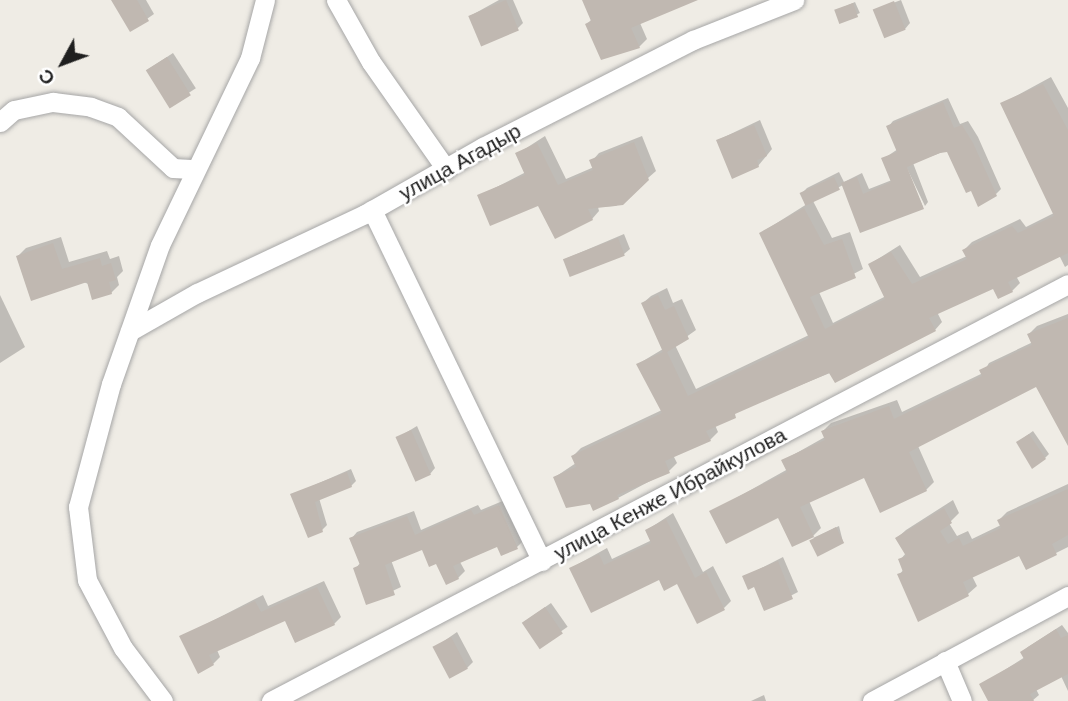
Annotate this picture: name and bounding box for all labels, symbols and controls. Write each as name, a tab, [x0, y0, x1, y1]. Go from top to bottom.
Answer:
north arrow	[28, 28, 98, 98]
text: С	[34, 65, 59, 89]
street label: улица Агадыр	[395, 118, 525, 206]
street label: улица Кенже Ибрайкулова	[550, 422, 790, 566]

